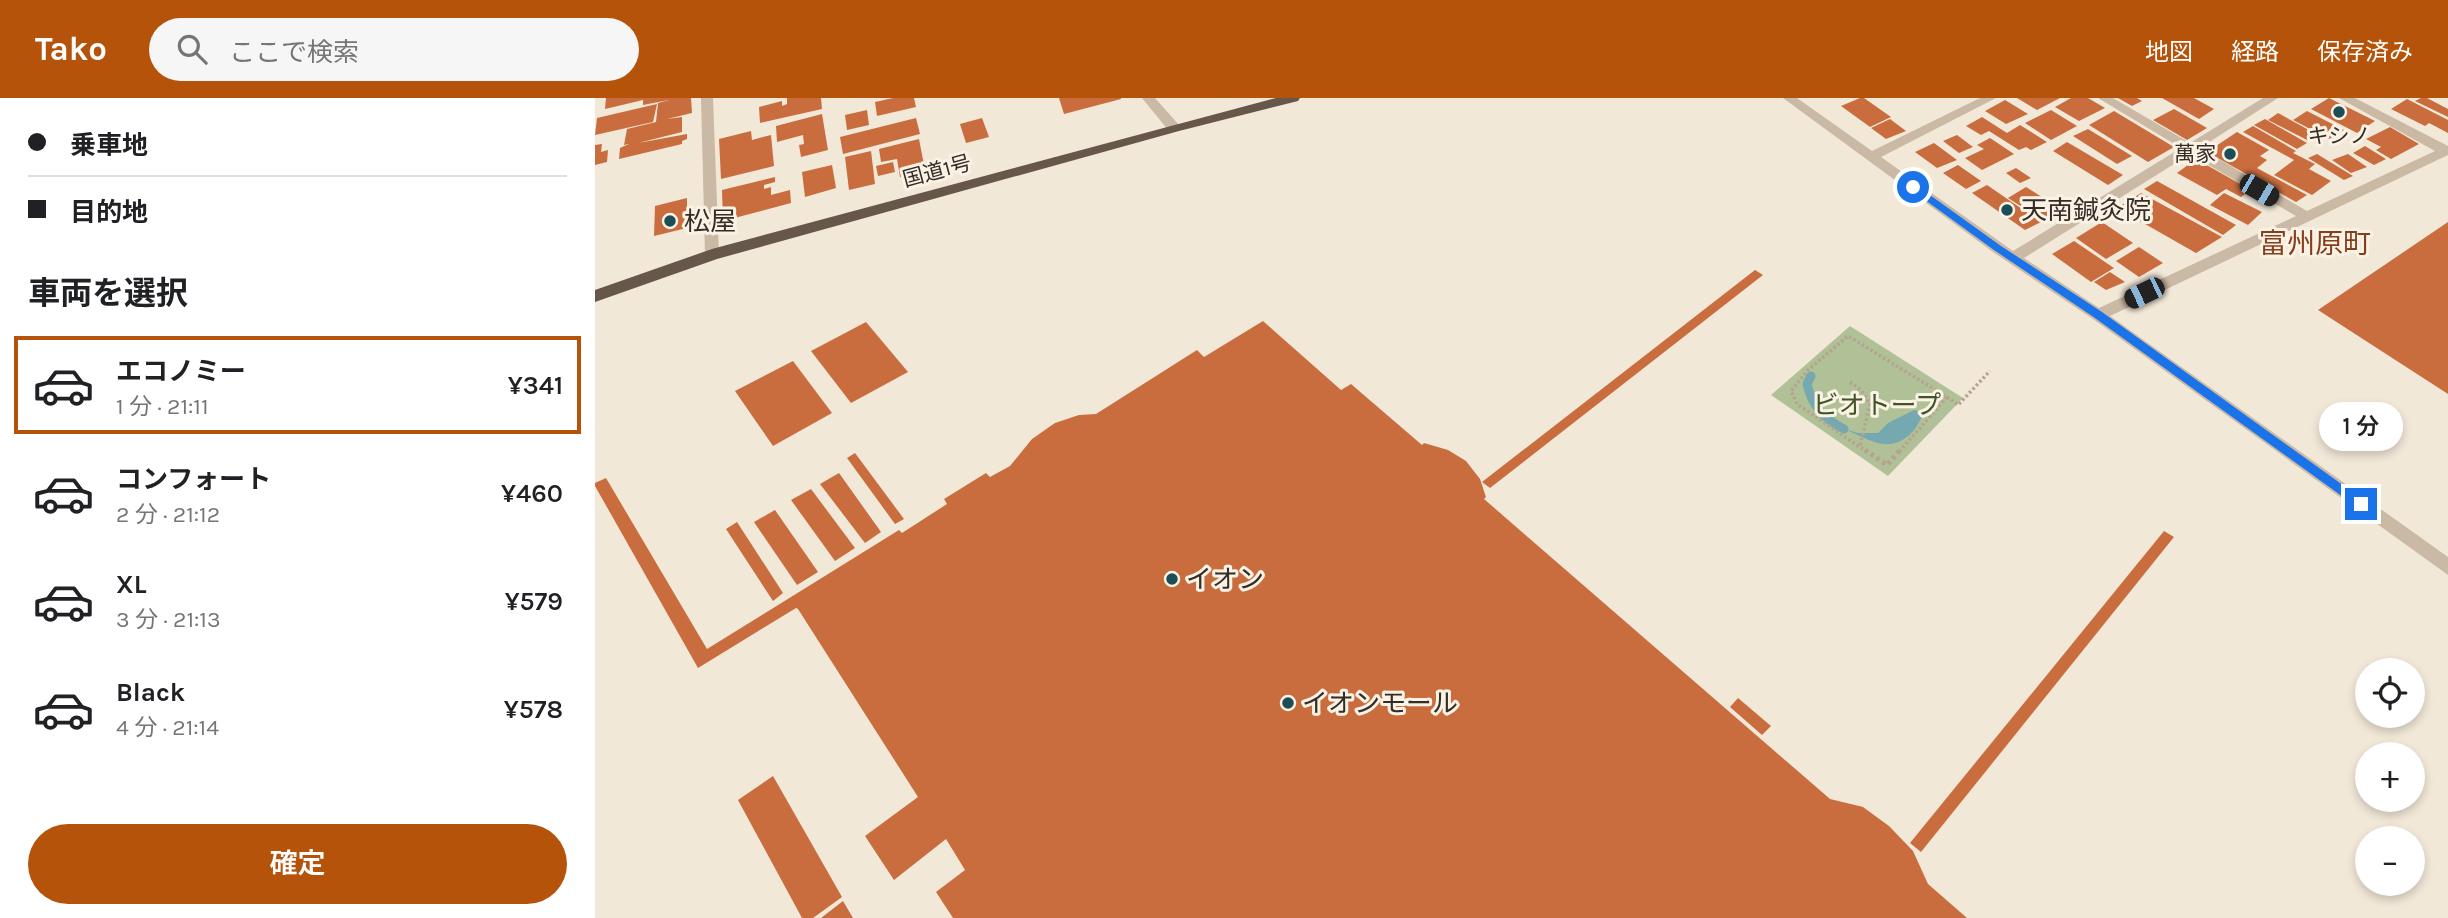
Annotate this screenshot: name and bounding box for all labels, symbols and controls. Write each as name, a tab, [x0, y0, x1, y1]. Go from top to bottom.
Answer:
search box	[149, 18, 639, 81]
text: Tako	[35, 30, 107, 68]
icon: search	[173, 30, 211, 68]
text: ここで検索	[229, 37, 359, 68]
text: 地図	[2145, 38, 2193, 66]
text: 経路	[2231, 38, 2279, 66]
text: 保存済み	[2317, 38, 2413, 66]
marker: キシノ	[2331, 104, 2347, 120]
place label: キシノ	[2308, 124, 2371, 148]
text: 乗車地	[70, 130, 148, 161]
place label: 萬家	[2174, 142, 2216, 166]
marker: 萬家	[2222, 146, 2238, 162]
street label: 国道1号	[900, 150, 974, 192]
car	[2236, 170, 2283, 210]
route start	[1897, 171, 1929, 203]
place label: 天南鍼灸院	[2021, 195, 2151, 226]
text: 目的地	[70, 197, 148, 228]
marker: 天南鍼灸院	[1999, 202, 2015, 218]
place label: 松屋	[684, 206, 736, 237]
marker: 松屋	[662, 213, 678, 229]
district label: 富州原町	[2259, 227, 2371, 260]
car	[2121, 274, 2168, 312]
text: 車両を選択	[28, 275, 188, 312]
icon: car	[32, 354, 95, 417]
text: エコノミー	[116, 356, 246, 387]
text: ¥341	[508, 370, 563, 401]
park label: ビオトープ	[1813, 390, 1941, 421]
text: 1 分 · 21:11	[116, 393, 209, 420]
callout: 1 分	[2319, 402, 2403, 452]
text: 1 分	[2343, 413, 2379, 440]
icon: car	[32, 462, 95, 525]
text: コンフォート	[116, 464, 271, 495]
text: ¥460	[501, 478, 563, 509]
route end	[2345, 488, 2377, 520]
text: 2 分 · 21:12	[116, 501, 220, 528]
place label: イオン	[1186, 564, 1264, 595]
text: XL	[116, 569, 147, 600]
icon: car	[32, 570, 95, 633]
marker: イオン	[1164, 571, 1180, 587]
text: ¥579	[505, 586, 563, 617]
text: 3 分 · 21:13	[116, 606, 221, 633]
map controls	[2355, 658, 2425, 896]
button: locate	[2355, 658, 2425, 728]
text: Black	[116, 677, 185, 708]
icon: car	[32, 678, 95, 741]
place label: イオンモール	[1302, 688, 1458, 719]
text: ¥578	[504, 694, 563, 725]
marker: イオンモール	[1280, 695, 1296, 711]
text: 4 分 · 21:14	[116, 714, 219, 741]
button: +	[2355, 742, 2425, 812]
button: 確定	[28, 824, 567, 904]
button: −	[2355, 826, 2425, 896]

